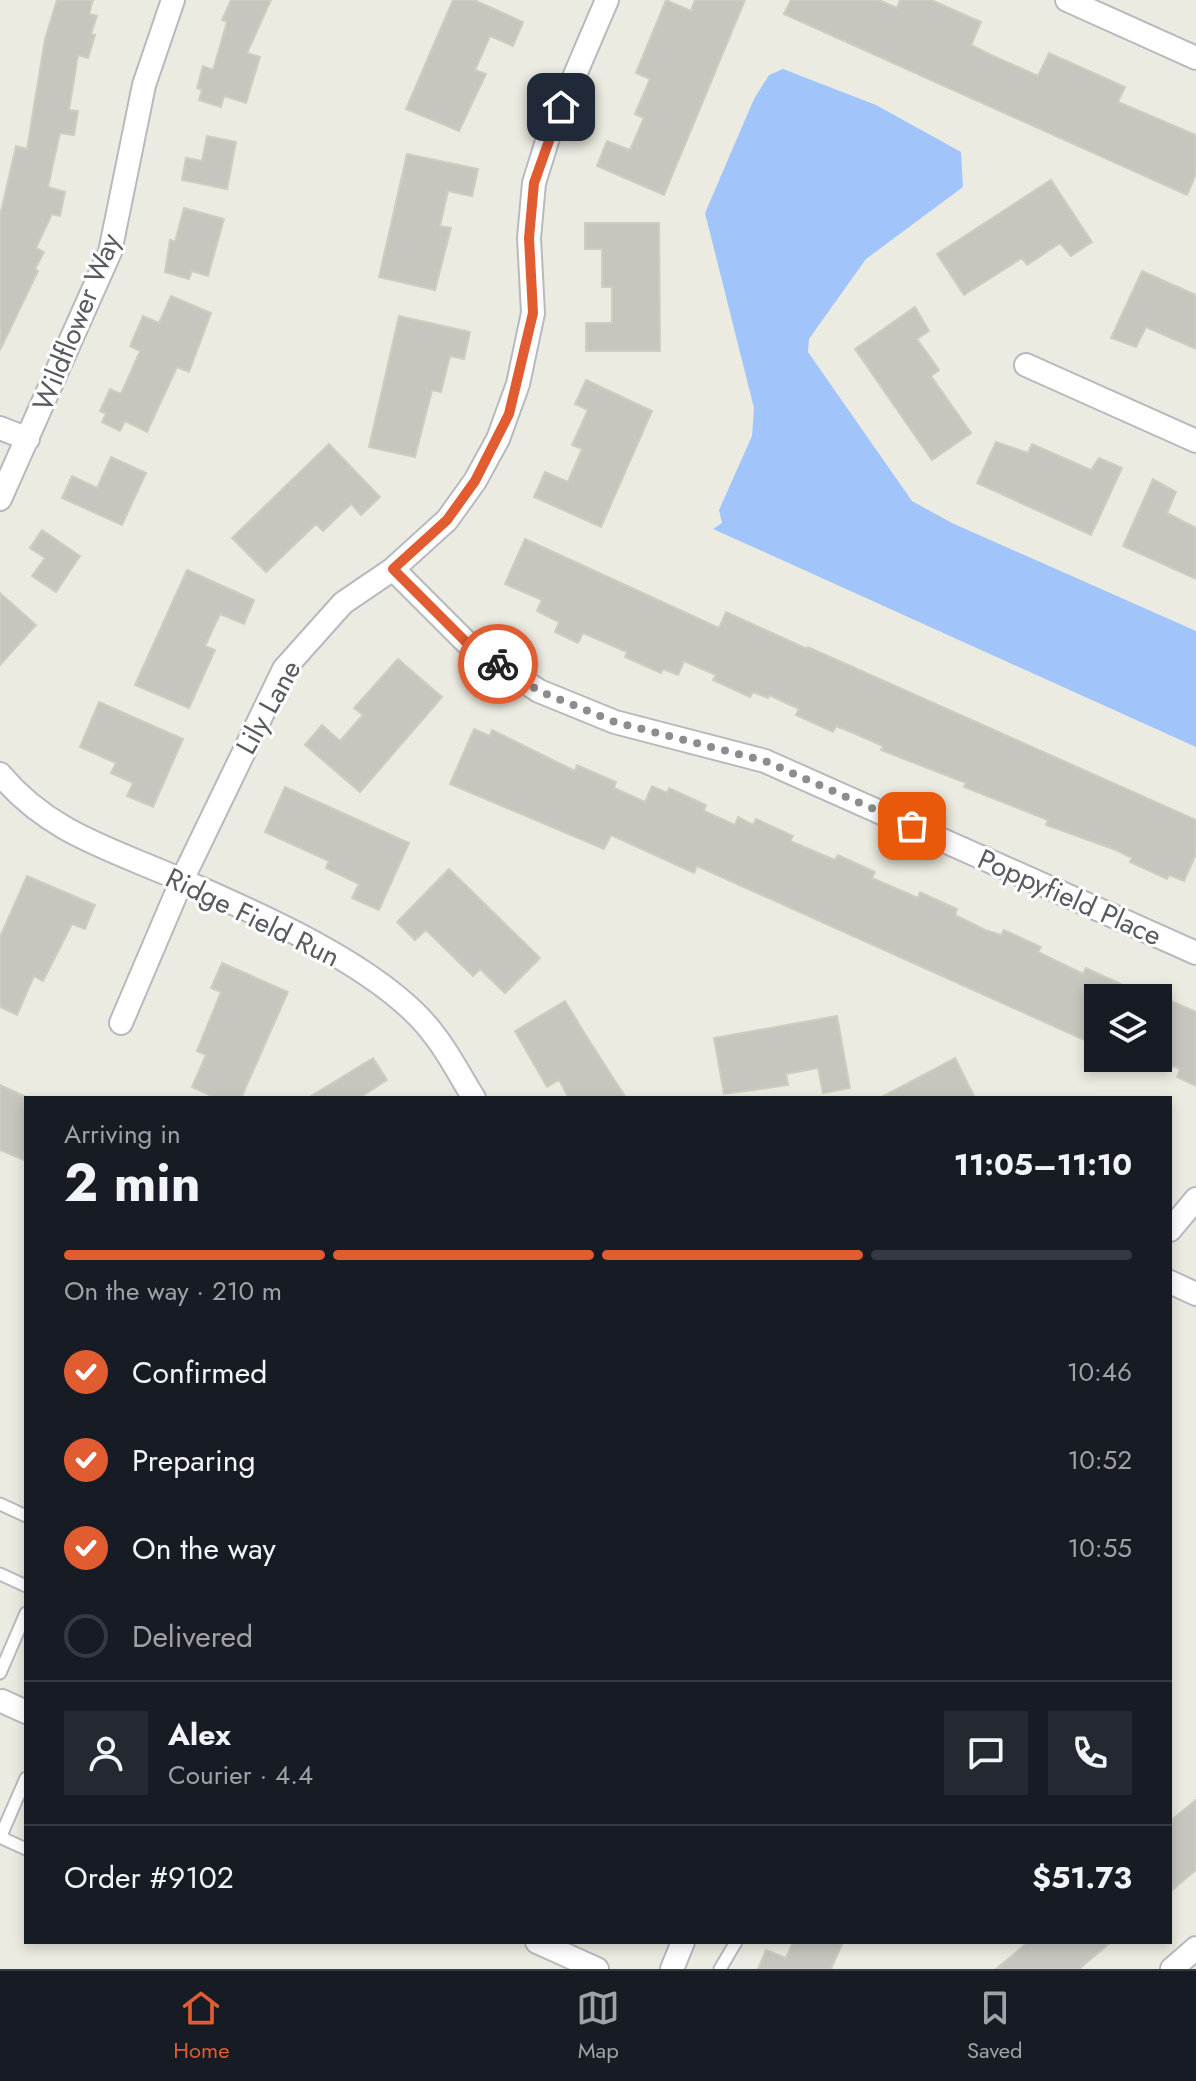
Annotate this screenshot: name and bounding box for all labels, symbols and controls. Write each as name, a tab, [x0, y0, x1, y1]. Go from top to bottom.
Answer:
pin	[527, 73, 595, 141]
icon: home	[539, 85, 583, 129]
street label: Wildflower Way	[22, 227, 131, 417]
courier	[458, 624, 538, 704]
icon: bike	[476, 642, 520, 686]
street label: Lily Lane	[226, 653, 311, 762]
pin	[878, 792, 946, 860]
icon: bag	[890, 804, 934, 848]
street label: Poppyfield Place	[971, 839, 1168, 956]
street label: Ridge Field Run	[159, 858, 347, 977]
map controls	[1084, 984, 1172, 1072]
button: layers	[1084, 984, 1172, 1072]
text: Arriving in	[64, 1115, 181, 1153]
text: 11:05–11:10	[954, 1143, 1132, 1186]
text: 2 min	[64, 1145, 201, 1221]
text: On the way · 210 m	[64, 1272, 282, 1310]
icon: check	[64, 1350, 108, 1394]
text: Confirmed	[132, 1351, 267, 1394]
text: 10:46	[1067, 1353, 1132, 1391]
icon: check	[64, 1438, 108, 1482]
text: Preparing	[132, 1439, 256, 1482]
text: 10:52	[1067, 1441, 1132, 1479]
icon: check	[64, 1526, 108, 1570]
text: On the way	[132, 1527, 276, 1570]
text: 10:55	[1068, 1529, 1132, 1567]
text: Delivered	[132, 1615, 253, 1658]
button: person	[64, 1711, 148, 1795]
button: chat	[944, 1711, 1028, 1795]
button: phone	[1048, 1711, 1132, 1795]
text: Alex	[168, 1713, 231, 1756]
text: Courier · 4.4	[168, 1756, 313, 1794]
text: Order #9102	[64, 1856, 234, 1899]
text: $51.73	[1032, 1856, 1132, 1899]
tab: Home	[173, 1986, 230, 2066]
tab: Map	[576, 1986, 620, 2066]
tab: Saved	[967, 1986, 1023, 2066]

